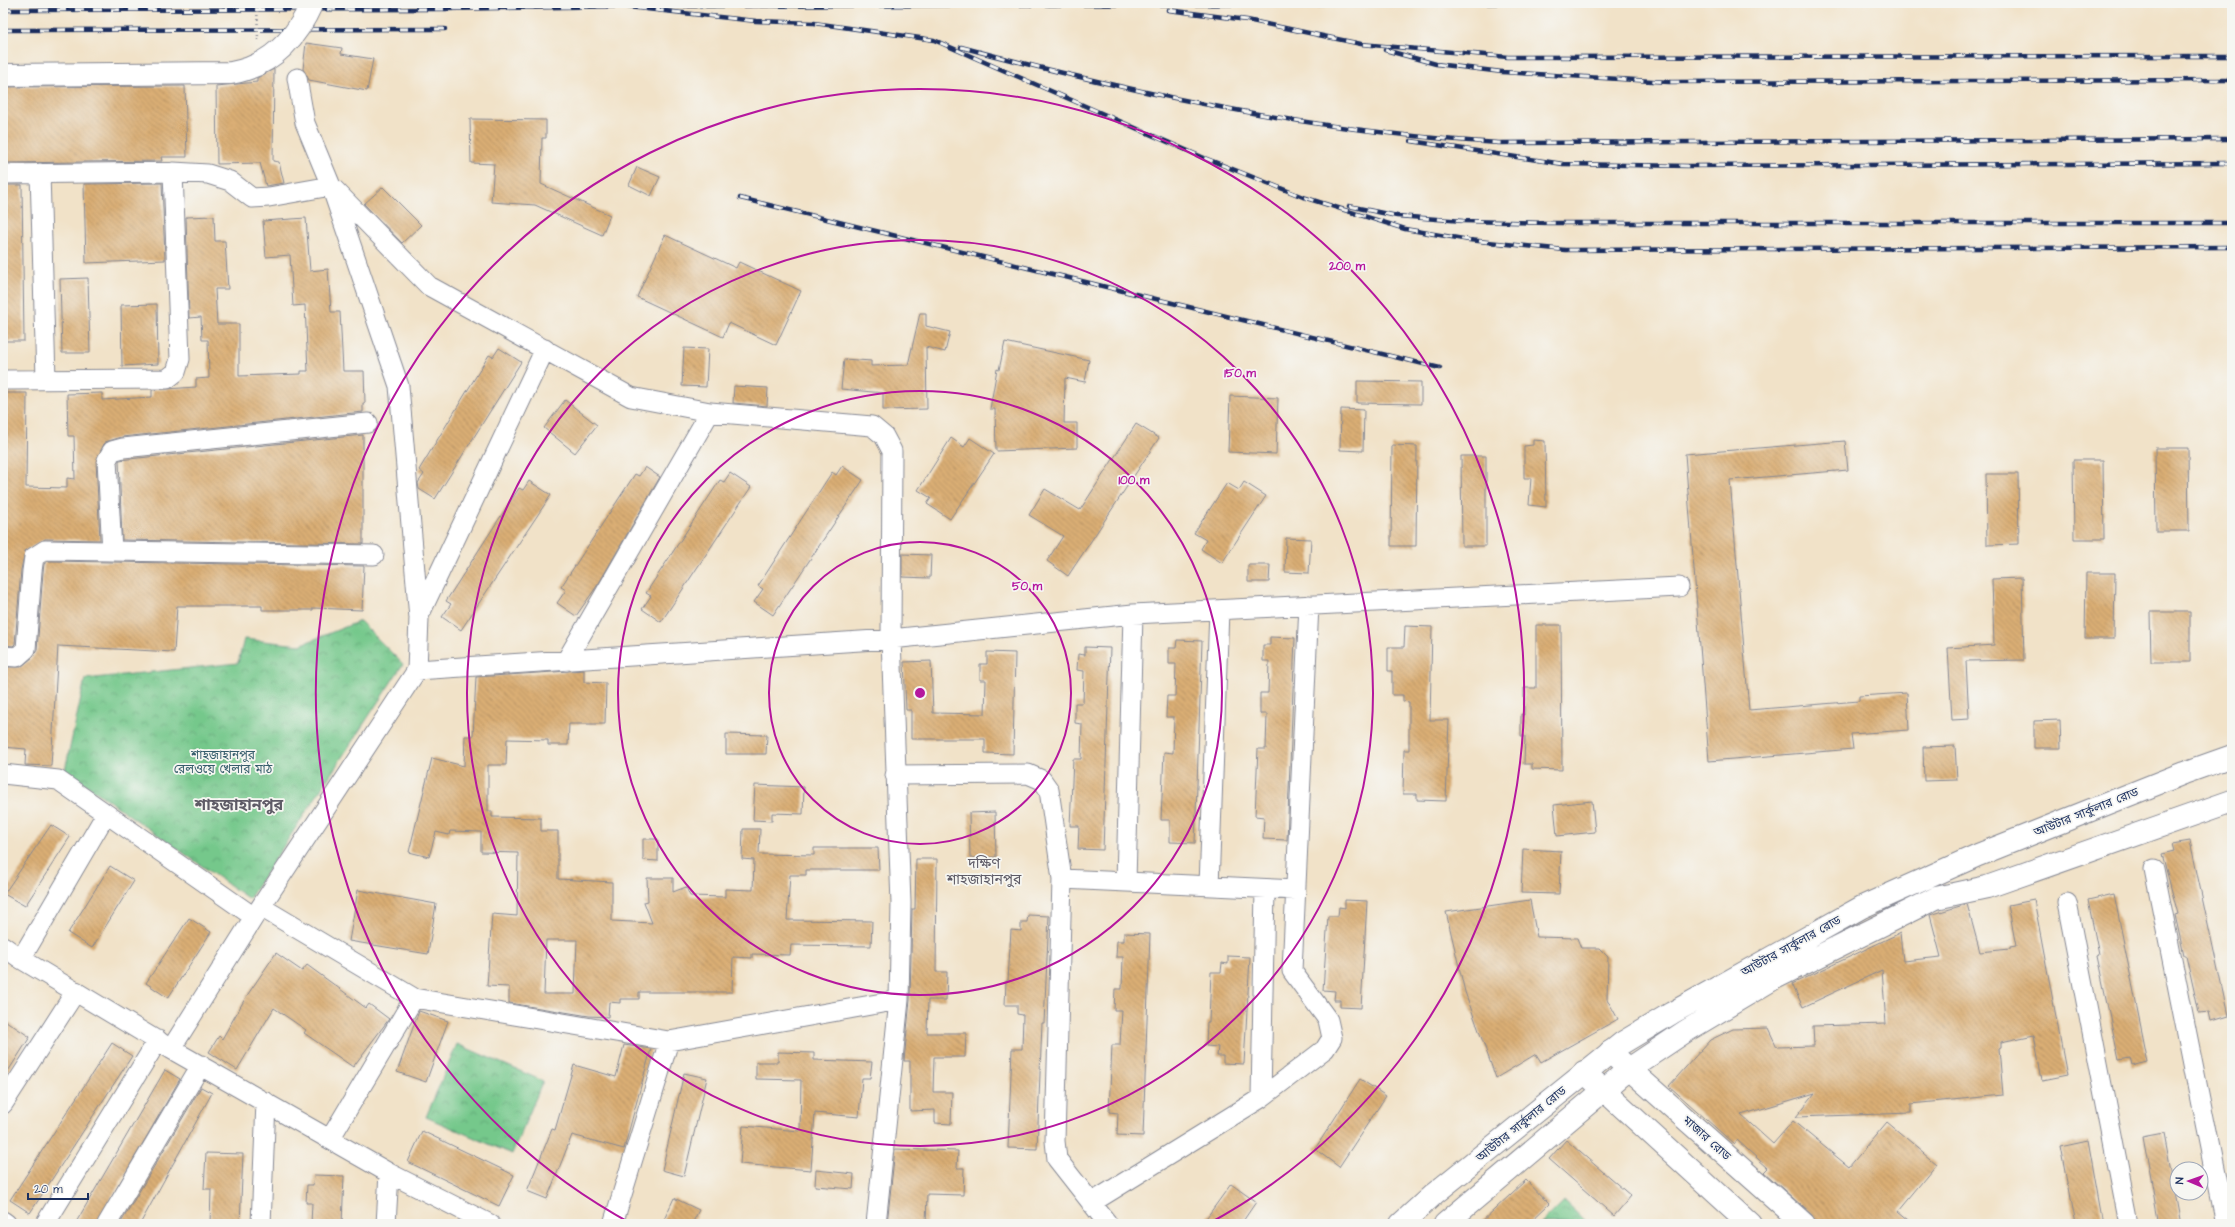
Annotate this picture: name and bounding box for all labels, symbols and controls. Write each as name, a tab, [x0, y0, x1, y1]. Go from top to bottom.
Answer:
text: 200 m	[1328, 258, 1366, 275]
text: 150 m	[1224, 365, 1257, 382]
text: 100 m	[1119, 472, 1150, 489]
text: 50 m	[1012, 578, 1043, 595]
centre of rings	[913, 686, 927, 700]
park label: শাহজাহানপুর রেলওয়ে খেলার মাঠ	[174, 747, 273, 778]
street label: আউটার সার্কুলার রোড	[2030, 784, 2142, 842]
district label: শাহজাহানপুর	[194, 794, 284, 816]
district label: দক্ষিণ শাহজাহানপুর	[946, 854, 1022, 890]
street label: আউটার সার্কুলার রোড	[1737, 912, 1845, 981]
street label: আউটার সার্কুলার রোড	[1472, 1082, 1570, 1167]
street label: মাজার রোড	[1678, 1112, 1735, 1165]
north arrow	[2169, 1161, 2209, 1201]
scale bar	[28, 1175, 88, 1201]
text: N	[2172, 1177, 2187, 1184]
text: 20 m	[34, 1181, 63, 1198]

